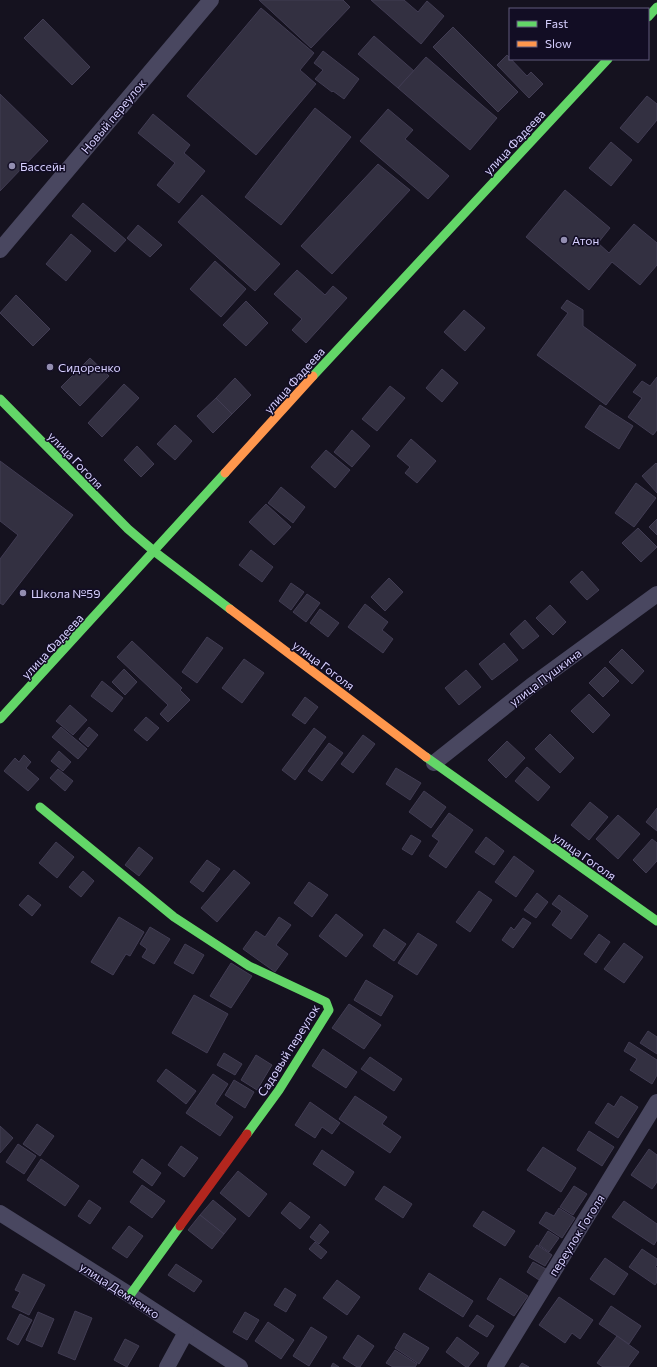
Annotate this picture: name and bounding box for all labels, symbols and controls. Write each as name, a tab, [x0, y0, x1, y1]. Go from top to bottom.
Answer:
legend	[509, 8, 649, 60]
text: Fast	[545, 16, 568, 30]
text: Slow	[545, 36, 572, 50]
street label: Новый переулок	[78, 75, 149, 156]
street label: улица Фадеева	[480, 107, 548, 177]
place label: Бассейн	[20, 159, 66, 173]
marker: Бассейн	[7, 161, 17, 171]
place label: Атон	[572, 233, 599, 247]
marker: Атон	[559, 235, 569, 245]
street label: улица Фадеева	[261, 344, 327, 416]
place label: Сидоренко	[58, 360, 121, 374]
marker: Сидоренко	[45, 362, 55, 372]
street label: улица Гоголя	[45, 429, 107, 491]
place label: Школа №59	[31, 586, 100, 600]
marker: Школа №59	[18, 588, 28, 598]
street label: улица Фадеева	[18, 611, 86, 681]
street label: улица Гоголя	[290, 637, 358, 693]
street label: улица Пушкина	[506, 645, 584, 709]
street label: улица Гоголя	[551, 829, 619, 883]
street label: Садовый переулок	[254, 1001, 322, 1098]
street label: переулок Гоголя	[545, 1192, 607, 1278]
street label: улица Демченко	[78, 1259, 162, 1321]

